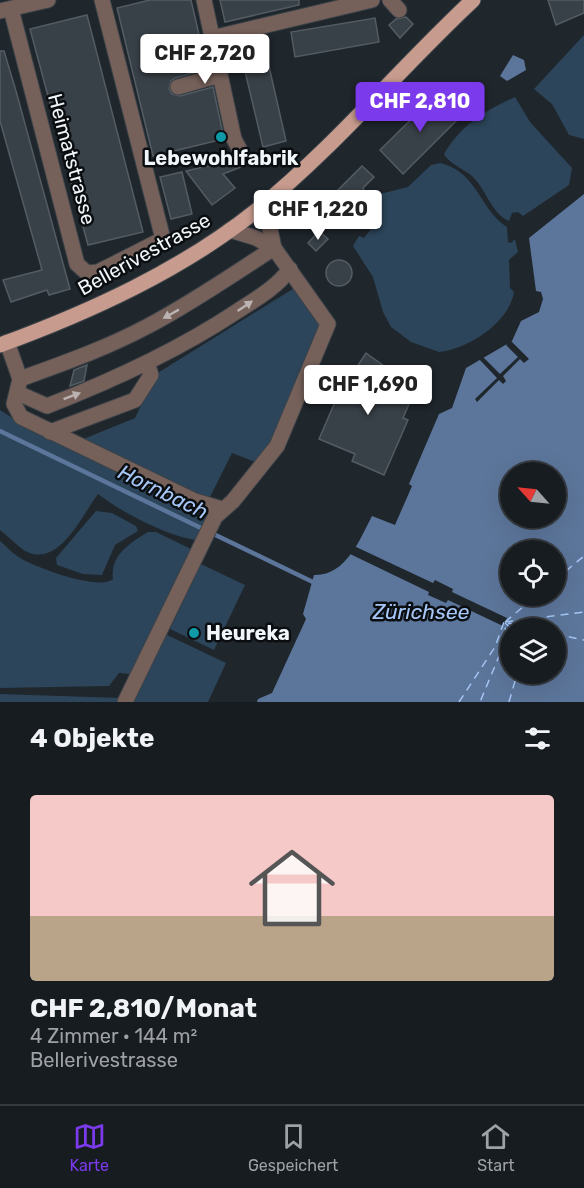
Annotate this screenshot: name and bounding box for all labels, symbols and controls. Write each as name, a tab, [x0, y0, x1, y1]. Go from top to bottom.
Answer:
pin: CHF 2,720	[136, 34, 274, 85]
text: CHF 2,720	[154, 41, 256, 65]
pin: CHF 2,810	[351, 82, 489, 133]
text: CHF 2,810	[370, 89, 470, 113]
street label: Heimatstrasse	[43, 91, 101, 227]
marker: Lebewohlfabrik	[214, 130, 228, 144]
place label: Lebewohlfabrik	[144, 146, 299, 170]
pin: CHF 1,220	[249, 190, 387, 241]
text: CHF 1,220	[268, 197, 368, 221]
street label: Bellerivestrasse	[73, 208, 215, 300]
one-way arrow	[236, 300, 252, 312]
one-way arrow	[163, 308, 180, 318]
pin: CHF 1,690	[299, 365, 437, 416]
text: CHF 1,690	[318, 372, 418, 396]
one-way arrow	[63, 391, 81, 400]
water label: Hornbach	[114, 459, 212, 524]
north arrow	[500, 462, 566, 528]
map controls	[500, 462, 566, 684]
button: locate	[500, 540, 566, 606]
water label: Zürichsee	[372, 599, 469, 624]
button: layers	[500, 618, 566, 684]
place label: Heureka	[206, 621, 290, 645]
marker: Heureka	[187, 626, 201, 640]
icon: filters	[521, 722, 554, 755]
text: 4 Objekte	[30, 723, 154, 754]
icon: home	[238, 834, 346, 942]
text: CHF 2,810/Monat	[30, 993, 257, 1024]
text: 4 Zimmer · 144 m²	[30, 1024, 197, 1048]
text: Bellerivestrasse	[30, 1048, 178, 1072]
tab: Karte	[69, 1120, 109, 1175]
tab: Gespeichert	[248, 1120, 338, 1175]
tab: Start	[477, 1120, 515, 1175]

